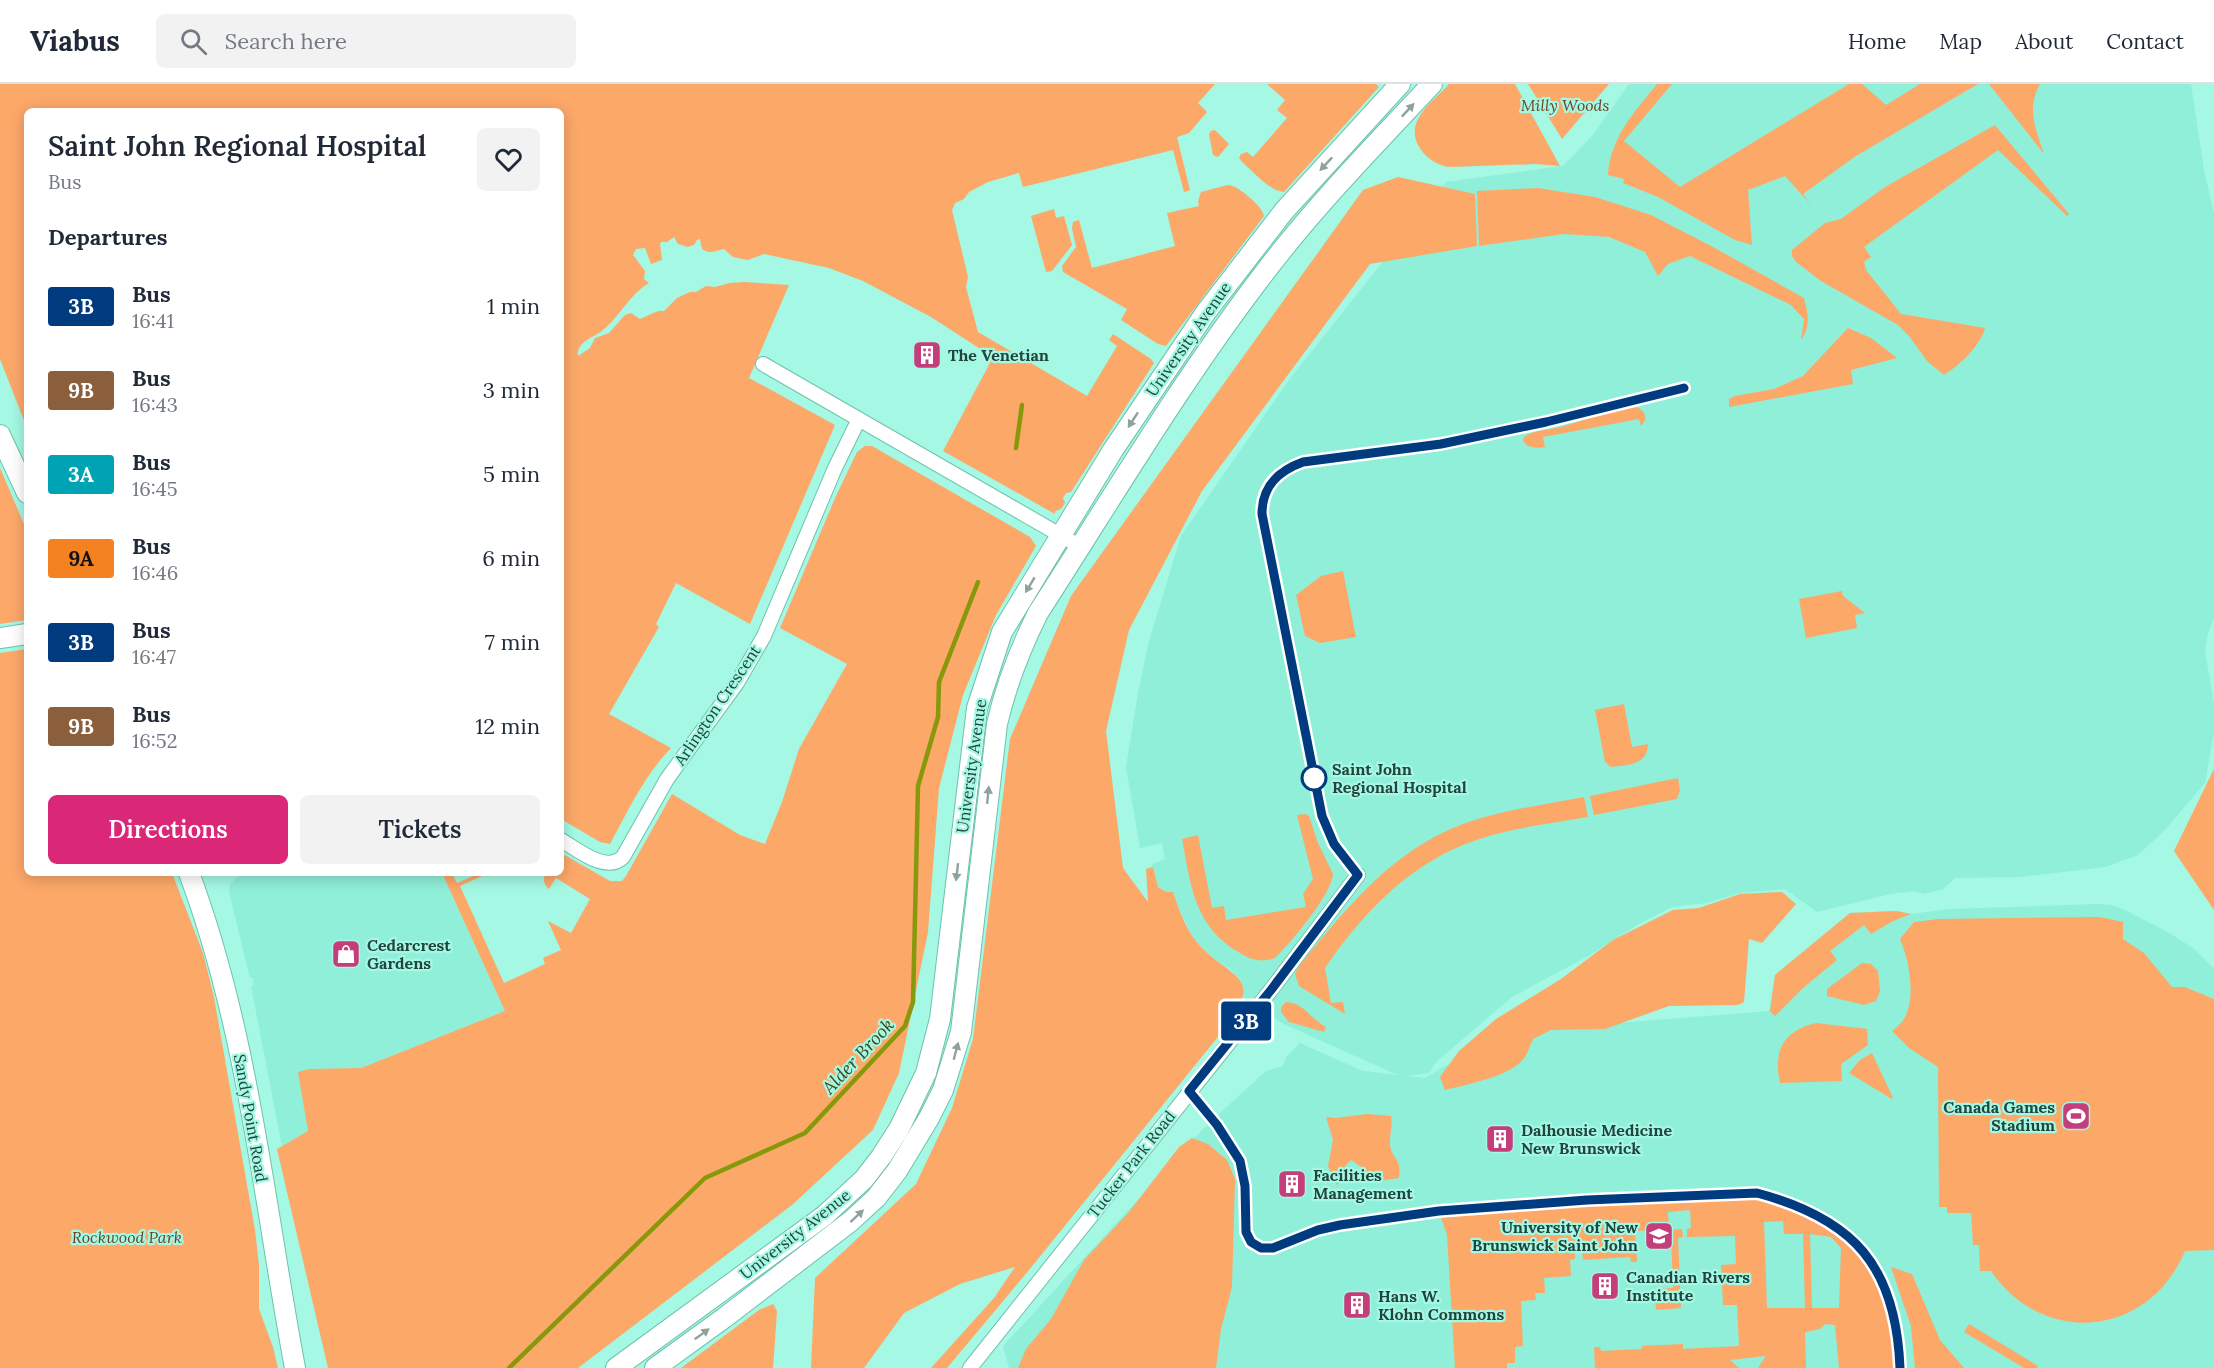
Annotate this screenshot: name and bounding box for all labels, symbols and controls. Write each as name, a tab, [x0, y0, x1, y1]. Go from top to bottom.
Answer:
search box	[156, 14, 576, 68]
text: Viabus	[30, 23, 120, 59]
icon: search	[177, 25, 210, 58]
text: Search here	[225, 27, 347, 55]
text: Home	[1848, 28, 1906, 55]
text: Map	[1939, 28, 1982, 55]
text: About	[2015, 28, 2073, 55]
text: Contact	[2106, 28, 2184, 55]
park label: Milly Woods	[1521, 95, 1609, 115]
one-way arrow	[1400, 103, 1414, 117]
text: Saint John Regional Hospital	[48, 128, 426, 164]
button: heart	[477, 128, 540, 191]
one-way arrow	[1319, 157, 1333, 172]
text: Bus	[48, 169, 82, 194]
text: Departures	[48, 223, 167, 251]
street label: University Avenue	[1141, 278, 1235, 400]
text: Bus	[132, 280, 171, 308]
text: 1 min	[487, 292, 540, 320]
text: 3B	[68, 293, 94, 320]
text: 16:41	[132, 308, 174, 333]
building icon: The Venetian	[911, 339, 943, 371]
place label: The Venetian	[948, 345, 1049, 365]
text: Bus	[132, 364, 171, 392]
text: 3 min	[483, 376, 540, 404]
text: 9B	[68, 377, 94, 404]
text: 16:43	[132, 392, 178, 417]
one-way arrow	[1128, 412, 1139, 428]
text: Bus	[132, 448, 171, 476]
text: 5 min	[483, 460, 540, 488]
text: 3A	[68, 461, 94, 488]
text: 16:45	[132, 476, 178, 501]
text: Bus	[132, 532, 171, 560]
text: 6 min	[482, 544, 540, 572]
text: 9A	[68, 545, 94, 572]
text: 16:46	[132, 560, 178, 585]
one-way arrow	[1024, 577, 1035, 593]
text: Bus	[132, 616, 171, 644]
text: 7 min	[485, 628, 540, 656]
text: 3B	[68, 629, 94, 656]
street label: Arlington Crescent	[669, 640, 765, 770]
text: 16:47	[132, 644, 176, 669]
street label: University Avenue	[952, 697, 990, 834]
text: Bus	[132, 700, 171, 728]
text: 12 min	[475, 712, 540, 740]
text: 9B	[68, 713, 94, 740]
text: 16:52	[132, 728, 177, 753]
place label: Saint John Regional Hospital	[1332, 759, 1467, 797]
marker: Saint John Regional Hospital	[1301, 765, 1327, 791]
one-way arrow	[984, 785, 993, 804]
button: Directions	[48, 795, 288, 864]
button: Tickets	[300, 795, 540, 864]
one-way arrow	[952, 863, 962, 882]
place label: Cedarcrest Gardens	[367, 935, 451, 973]
shop icon: Cedarcrest Gardens	[330, 938, 362, 970]
line badge: 3B	[1219, 1002, 1273, 1040]
text: 3B	[1233, 1008, 1259, 1035]
water label: Alder Brook	[816, 1013, 899, 1099]
one-way arrow	[952, 1041, 961, 1059]
street label: Sandy Point Road	[230, 1052, 272, 1184]
place label: Canada Games Stadium	[1943, 1097, 2055, 1135]
sports icon: Canada Games Stadium	[2060, 1100, 2092, 1132]
street label: Tucker Park Road	[1083, 1106, 1179, 1222]
place label: Dalhousie Medicine New Brunswick	[1521, 1120, 1672, 1158]
building icon: Dalhousie Medicine New Brunswick	[1484, 1123, 1516, 1155]
place label: Facilities Management	[1313, 1165, 1413, 1203]
building icon: Facilities Management	[1276, 1168, 1308, 1200]
street label: University Avenue	[736, 1184, 855, 1283]
one-way arrow	[850, 1209, 864, 1223]
place label: University of New Brunswick Saint John	[1472, 1217, 1638, 1255]
school or university icon: University of New Brunswick Saint John	[1643, 1220, 1675, 1252]
park label: Rockwood Park	[72, 1227, 182, 1247]
place label: Canadian Rivers Institute	[1626, 1267, 1750, 1305]
building icon: Canadian Rivers Institute	[1589, 1270, 1621, 1302]
place label: Hans W. Klohn Commons	[1378, 1286, 1504, 1324]
building icon: Hans W. Klohn Commons	[1341, 1289, 1373, 1321]
one-way arrow	[694, 1328, 710, 1340]

